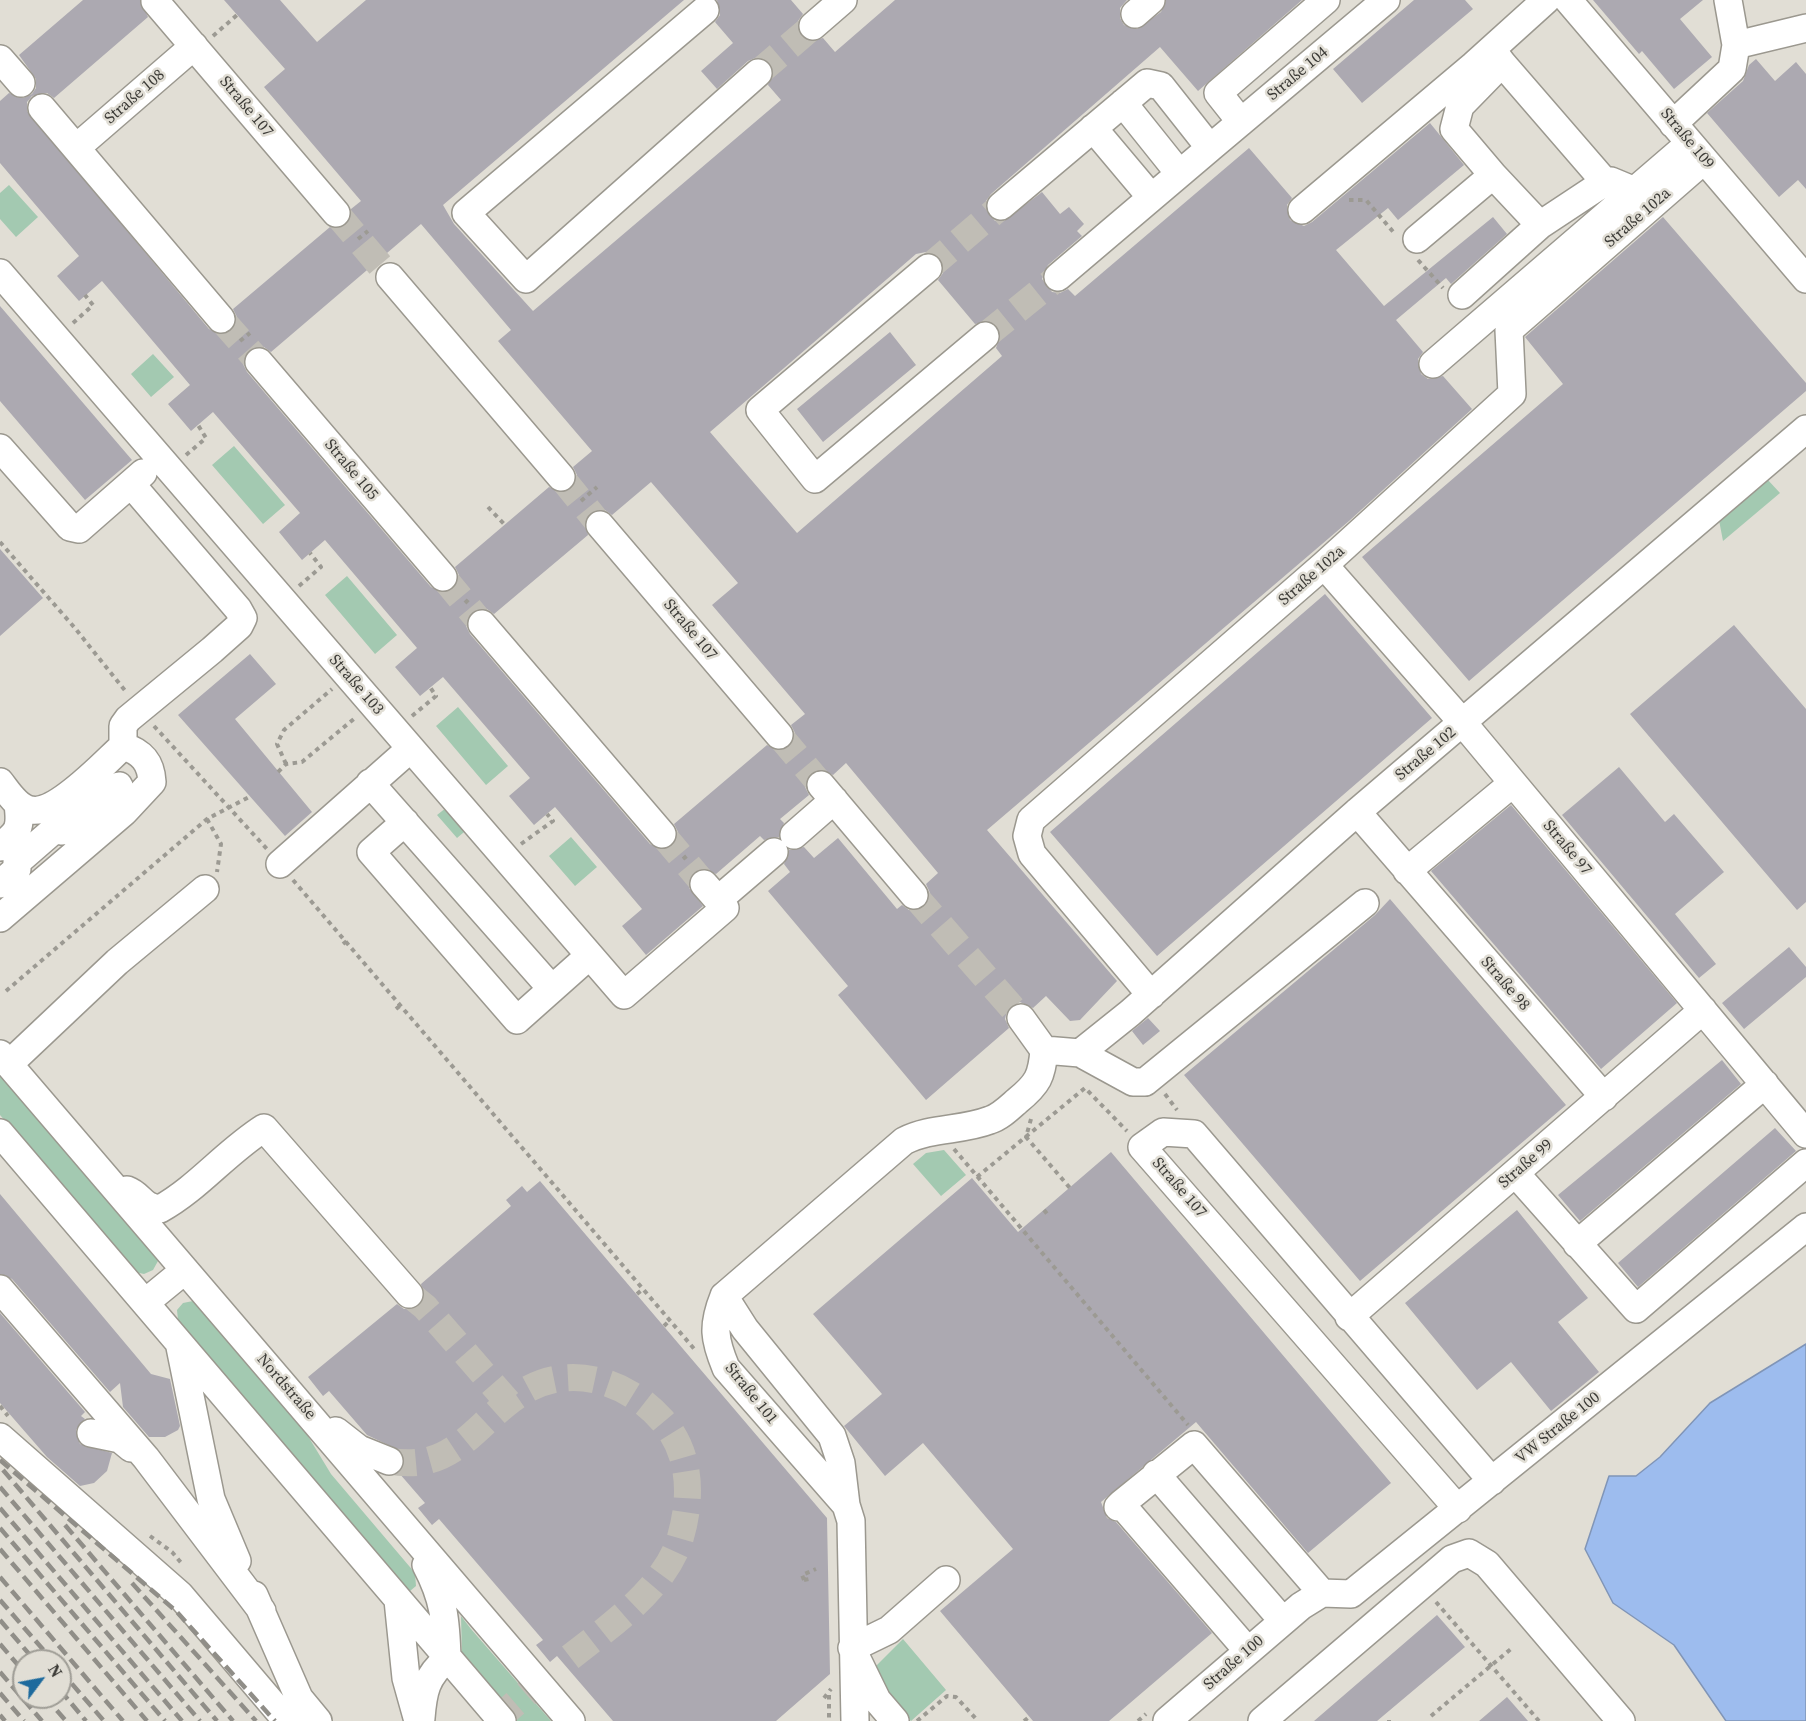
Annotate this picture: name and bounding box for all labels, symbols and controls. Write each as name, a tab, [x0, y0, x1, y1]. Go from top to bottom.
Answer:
street label: Straße 104	[1264, 43, 1332, 105]
street label: Straße 108	[101, 66, 169, 128]
street label: Straße 107	[215, 73, 277, 141]
street label: Straße 109	[1656, 105, 1718, 173]
street label: Straße 102a	[1601, 184, 1675, 252]
street label: Straße 105	[320, 436, 382, 504]
street label: Straße 102a	[1275, 542, 1349, 610]
street label: Straße 107	[659, 596, 721, 664]
street label: Straße 103	[325, 651, 387, 719]
street label: Straße 102	[1392, 723, 1460, 785]
street label: Straße 97	[1539, 817, 1595, 879]
street label: Straße 98	[1476, 953, 1534, 1015]
street label: Straße 99	[1495, 1135, 1557, 1193]
street label: Straße 107	[1148, 1154, 1210, 1222]
street label: Nordstraße	[252, 1350, 320, 1424]
street label: Straße 101	[720, 1359, 782, 1429]
street label: VW Straße 100	[1512, 1388, 1604, 1468]
street label: Straße 100	[1200, 1632, 1268, 1694]
north arrow	[12, 1649, 72, 1709]
text: N	[43, 1660, 68, 1681]

